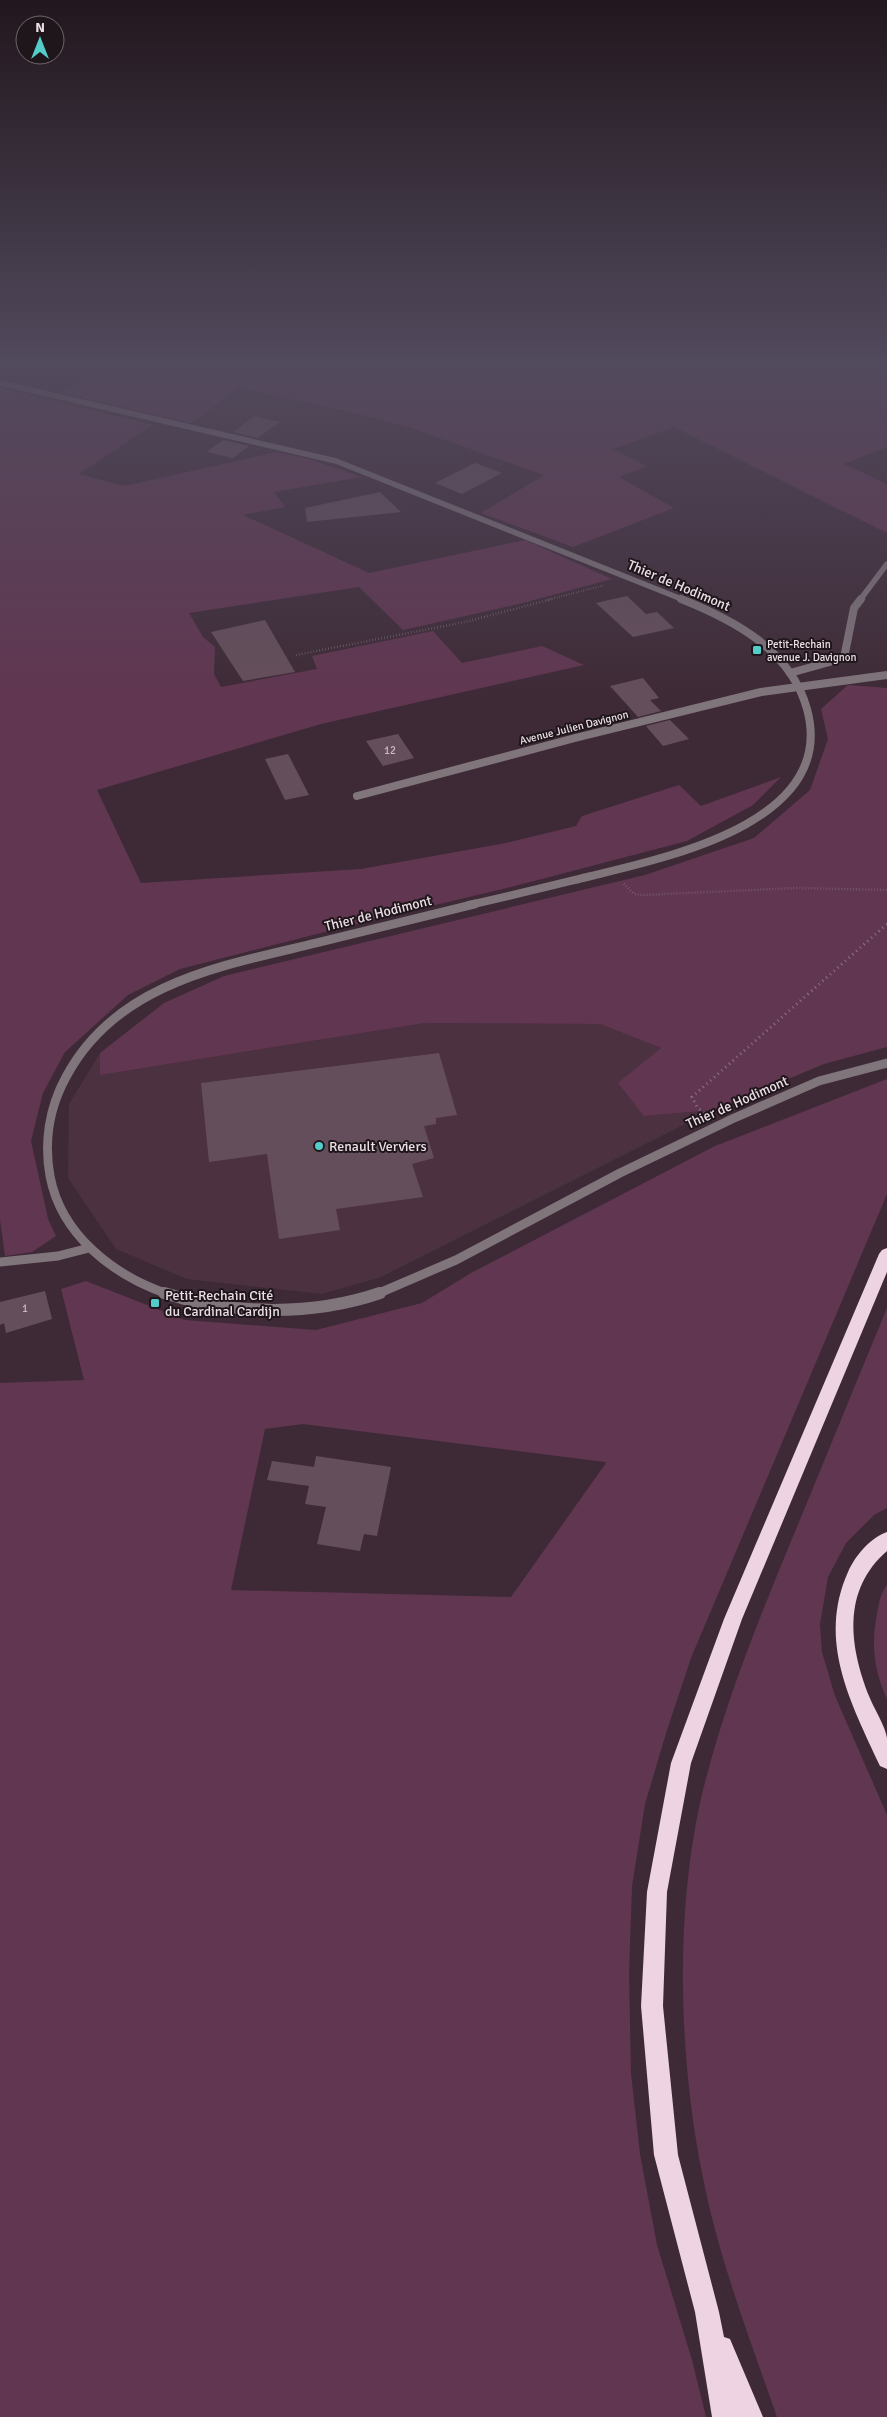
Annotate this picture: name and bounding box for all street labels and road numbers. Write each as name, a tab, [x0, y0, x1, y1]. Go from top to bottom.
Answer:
street label: Thier de Hodimont	[625, 556, 733, 615]
street label: Avenue Julien Davignon	[518, 708, 630, 747]
street label: Thier de Hodimont	[323, 892, 434, 935]
street label: Thier de Hodimont	[684, 1072, 791, 1133]

